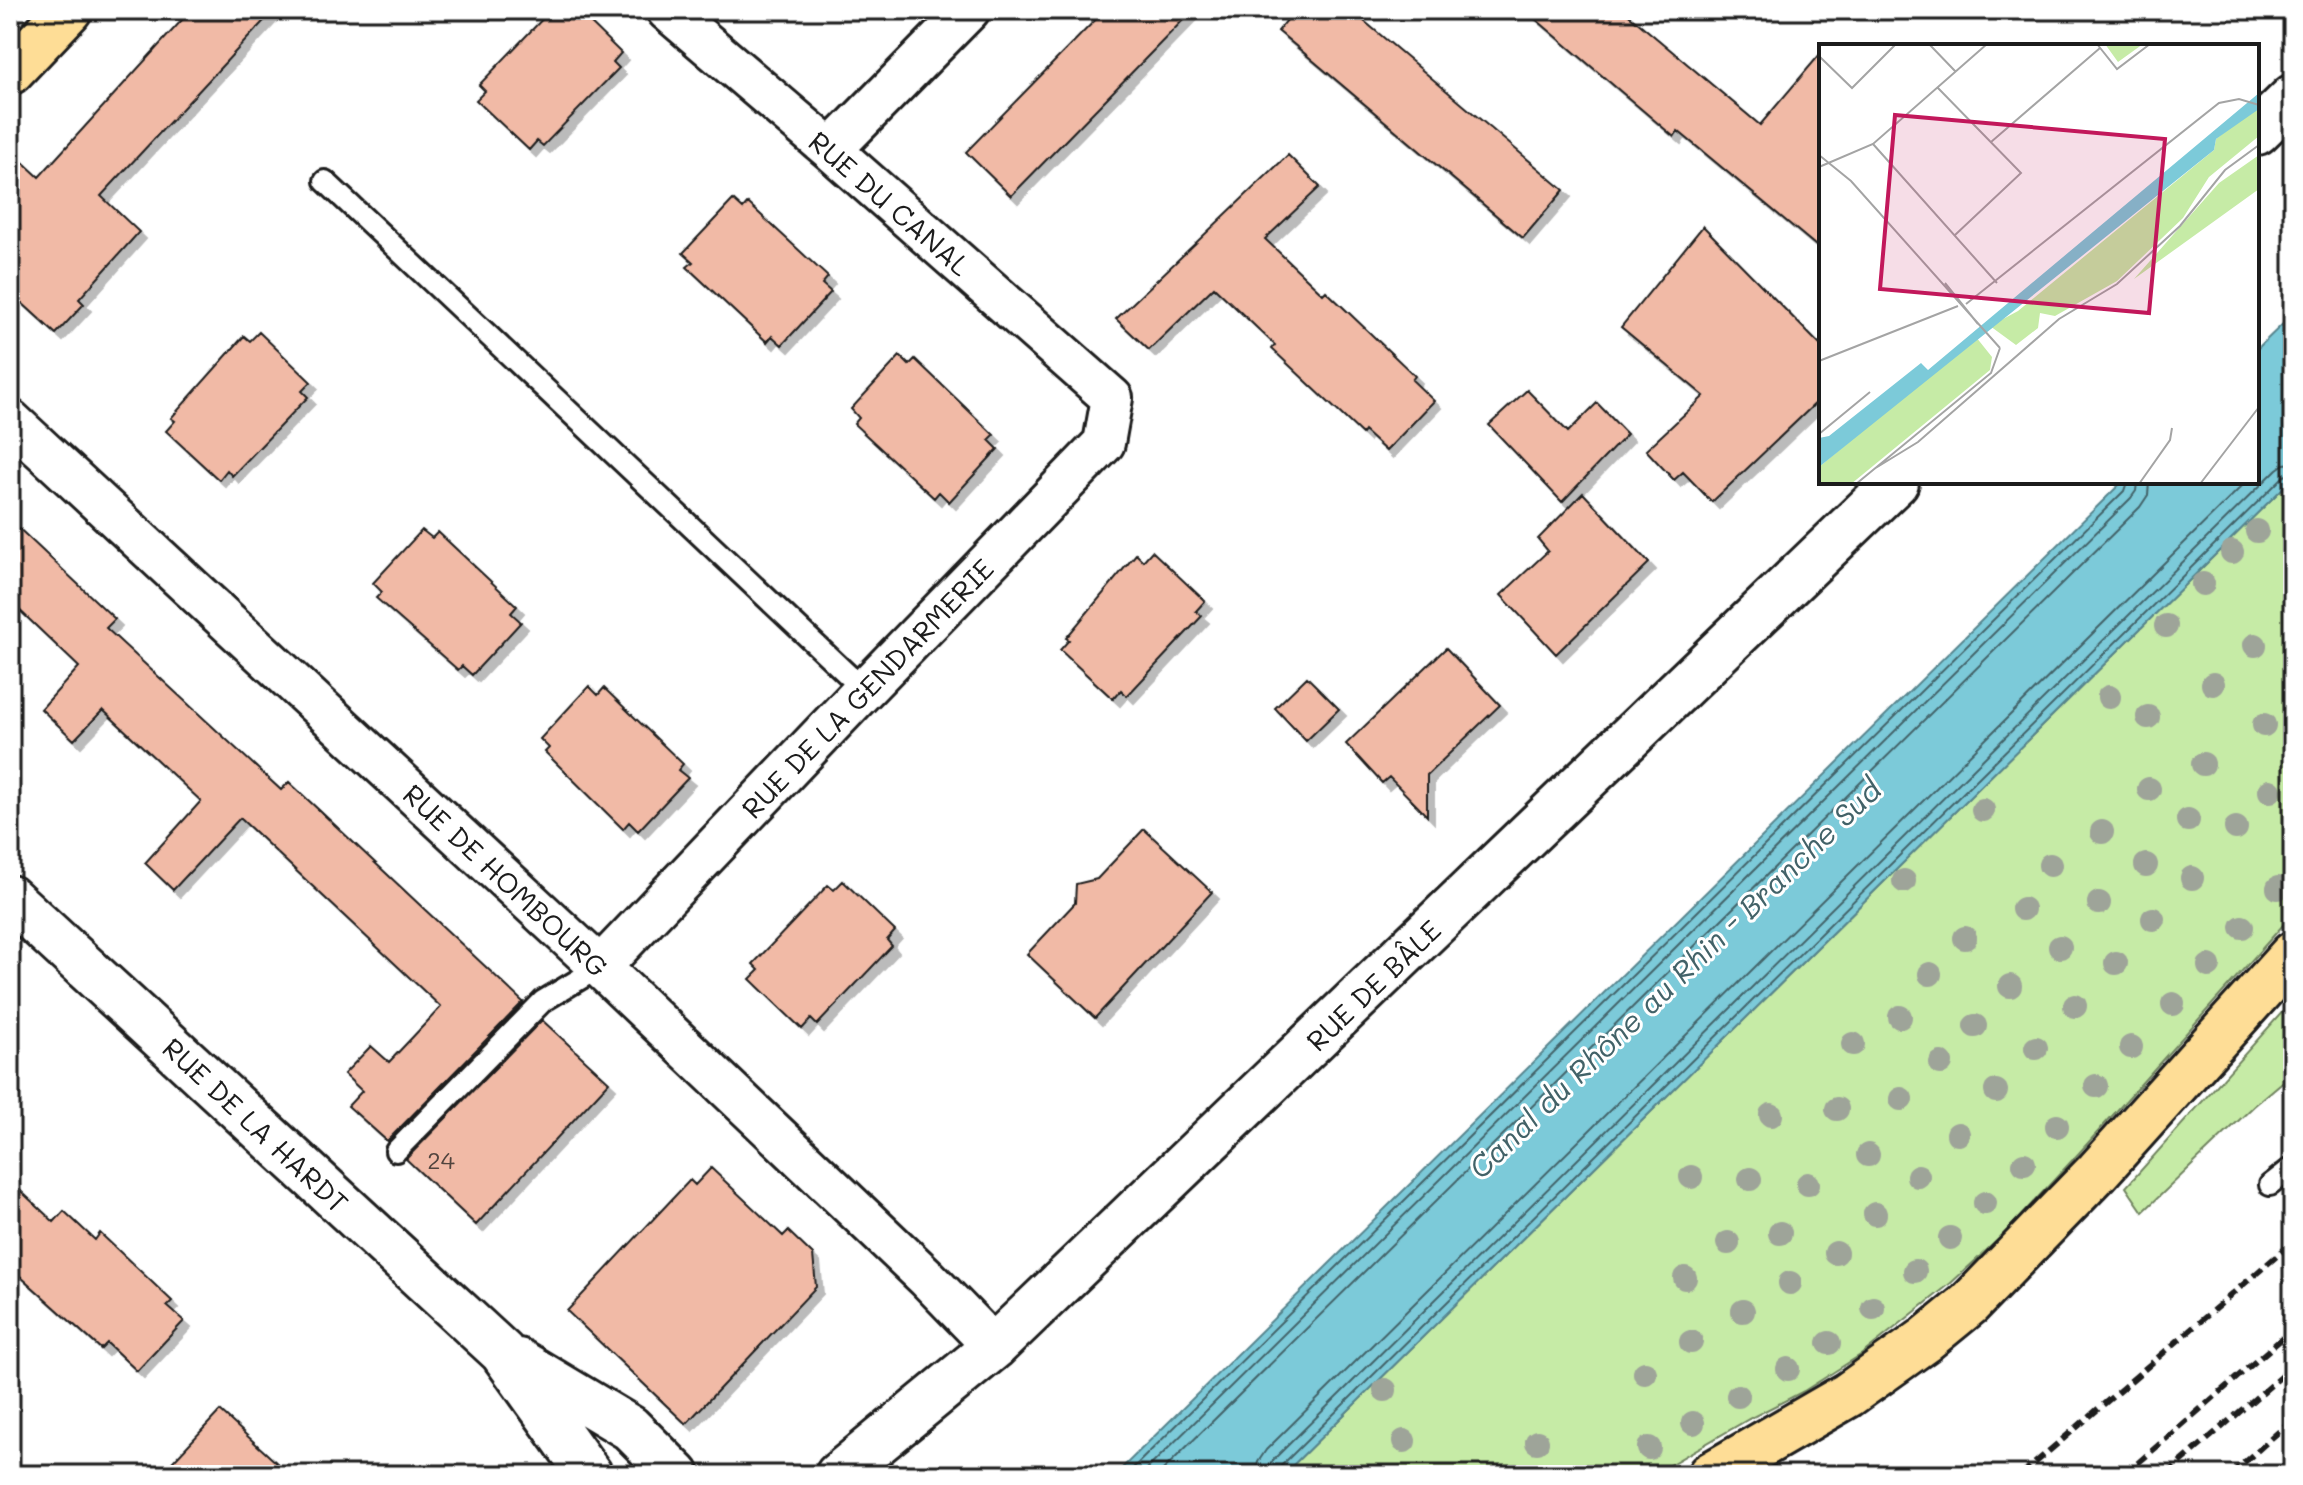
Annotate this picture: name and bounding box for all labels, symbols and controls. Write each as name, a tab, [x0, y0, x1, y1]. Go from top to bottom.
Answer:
inset map	[1819, 44, 2259, 484]
street label: RUE DU CANAL	[802, 123, 978, 283]
street label: RUE DE LA GENDARMERIE	[733, 550, 1001, 826]
water label: Canal du Rhône au Rhin - Branche Sud	[1459, 768, 1890, 1187]
street label: RUE DE HOMBOURG	[396, 776, 616, 984]
street label: RUE DE BÂLE	[1298, 912, 1448, 1058]
street label: RUE DE LA HARDT	[156, 1030, 356, 1220]
house number: 24	[427, 1144, 455, 1175]

